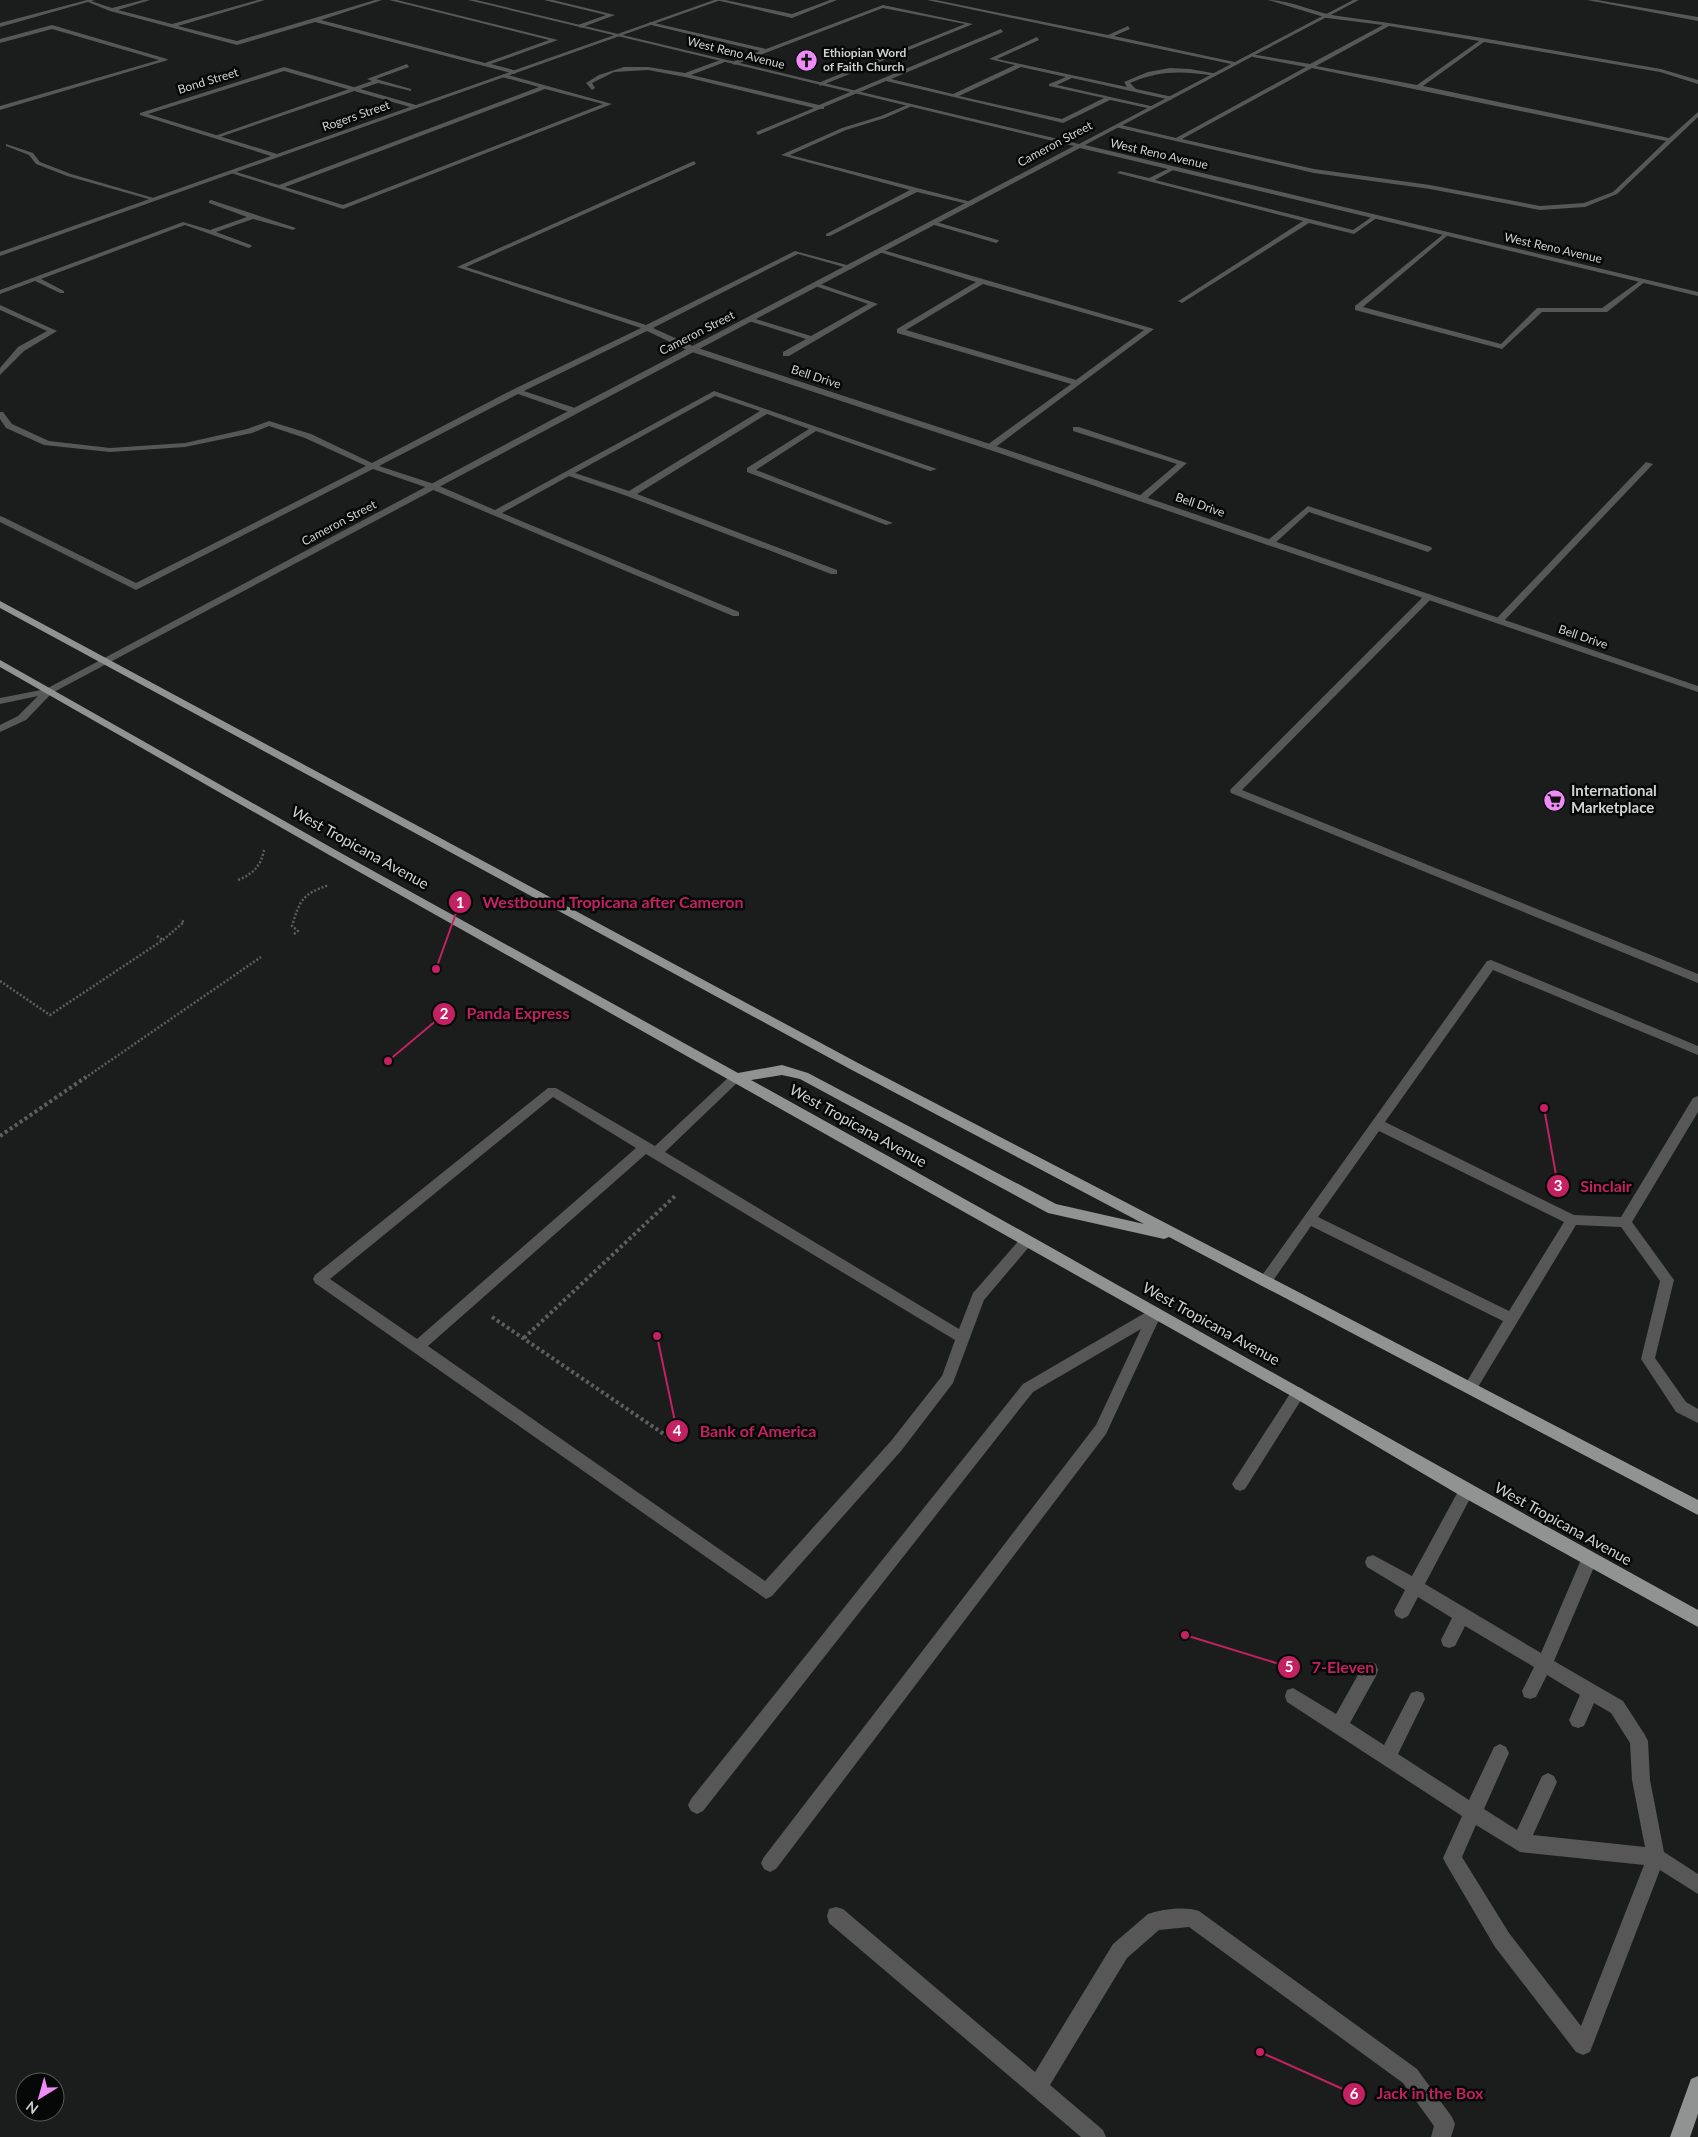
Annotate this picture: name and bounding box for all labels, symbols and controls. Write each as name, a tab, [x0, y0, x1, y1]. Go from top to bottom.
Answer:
street label: West Reno Avenue	[686, 33, 786, 72]
place label: Ethiopian Word of Faith Church	[823, 45, 906, 74]
church icon: Ethiopian Word of Faith Church	[795, 48, 819, 72]
street label: Bond Street	[176, 64, 241, 97]
street label: Rogers Street	[320, 97, 392, 134]
street label: Cameron Street	[1015, 117, 1095, 170]
street label: West Reno Avenue	[1109, 135, 1210, 172]
street label: West Reno Avenue	[1503, 229, 1604, 266]
street label: Cameron Street	[657, 307, 738, 358]
street label: Bell Drive	[789, 361, 843, 392]
street label: Bell Drive	[1173, 489, 1227, 520]
street label: Cameron Street	[299, 496, 379, 549]
street label: Bell Drive	[1556, 621, 1610, 652]
place label: International Marketplace	[1571, 781, 1657, 816]
supermarket icon: International Marketplace	[1543, 788, 1567, 812]
street label: West Tropicana Avenue	[289, 802, 432, 892]
callout: Westbound Tropicana after Cameron	[447, 887, 754, 918]
text: Westbound Tropicana after Cameron	[483, 892, 744, 911]
text: 1	[456, 893, 464, 911]
callout: Panda Express	[431, 998, 579, 1029]
text: Panda Express	[467, 1003, 569, 1022]
text: 2	[440, 1004, 449, 1022]
street label: West Tropicana Avenue	[787, 1080, 930, 1170]
callout: Sinclair	[1545, 1170, 1642, 1201]
text: 3	[1554, 1176, 1562, 1194]
text: Sinclair	[1580, 1176, 1632, 1195]
street label: West Tropicana Avenue	[1140, 1278, 1283, 1368]
callout: Bank of America	[664, 1415, 827, 1446]
text: 4	[673, 1421, 682, 1439]
text: Bank of America	[700, 1421, 816, 1440]
street label: West Tropicana Avenue	[1492, 1478, 1635, 1568]
callout: 7-Eleven	[1277, 1652, 1384, 1683]
text: 5	[1285, 1657, 1293, 1675]
text: 7-Eleven	[1312, 1657, 1374, 1676]
north arrow	[15, 2072, 65, 2122]
callout: Jack in the Box	[1341, 2078, 1493, 2109]
text: Jack in the Box	[1377, 2083, 1484, 2102]
text: 6	[1350, 2084, 1359, 2102]
text: N	[22, 2098, 41, 2118]

